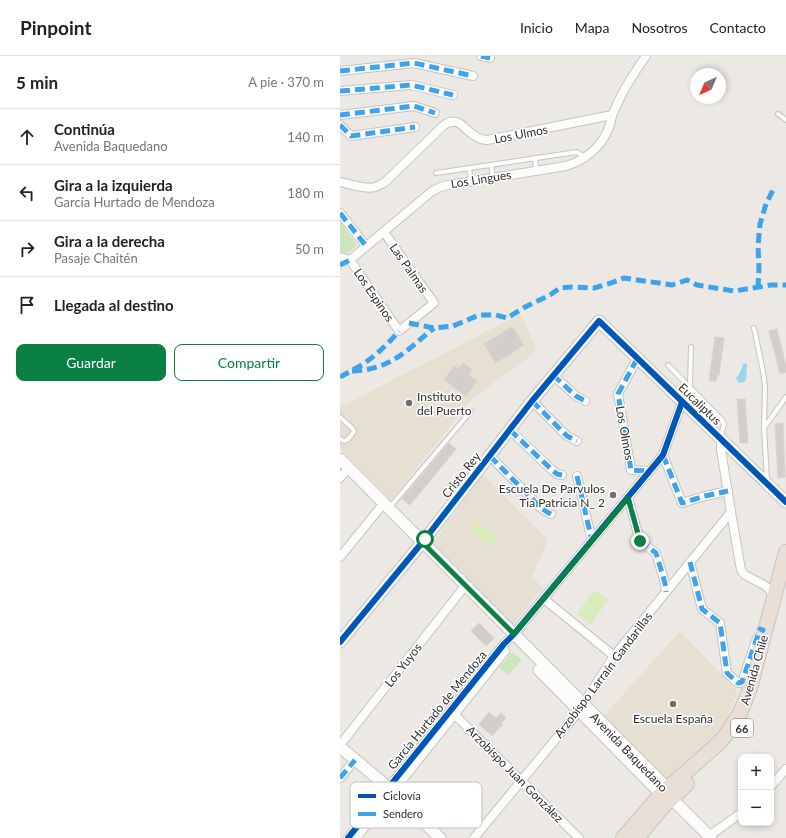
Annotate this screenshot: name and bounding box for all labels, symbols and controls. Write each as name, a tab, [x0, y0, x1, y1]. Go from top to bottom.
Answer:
text: Pinpoint	[20, 16, 91, 39]
text: Inicio	[520, 19, 553, 36]
text: Mapa	[575, 19, 609, 36]
text: Nosotros	[631, 19, 688, 36]
text: Contacto	[710, 19, 766, 36]
north arrow	[690, 68, 726, 104]
text: 5 min	[16, 72, 58, 93]
text: A pie · 370 m	[248, 74, 324, 90]
text: Continúa	[54, 120, 115, 138]
street label: Los Ulmos	[493, 121, 549, 147]
icon: ahead	[16, 126, 38, 148]
text: 140 m	[287, 129, 324, 145]
text: Avenida Baquedano	[54, 138, 168, 154]
street label: Los Lingues	[450, 167, 512, 191]
text: Gira a la izquierda	[54, 176, 173, 194]
icon: left	[16, 182, 38, 204]
text: 180 m	[287, 185, 324, 201]
text: García Hurtado de Mendoza	[54, 194, 215, 210]
text: Gira a la derecha	[54, 232, 165, 250]
icon: right	[16, 238, 38, 260]
street label: Las Palmas	[386, 240, 432, 296]
text: 50 m	[295, 241, 324, 257]
text: Pasaje Chaitén	[54, 250, 138, 266]
street label: Los Espinos	[351, 265, 397, 325]
icon: arrive	[16, 294, 38, 316]
text: Llegada al destino	[54, 296, 174, 314]
button: Guardar	[16, 344, 166, 381]
button: Compartir	[174, 344, 324, 381]
street label: Eucaliptus	[676, 380, 724, 428]
place label: Instituto del Puerto	[417, 389, 472, 418]
marker: Instituto del Puerto	[404, 398, 414, 408]
street label: Los Olmos	[613, 405, 637, 461]
street label: Cristo Rey	[438, 448, 484, 501]
place label: Escuela De Parvulos Tia Patricia N_ 2	[499, 481, 605, 510]
marker: Escuela De Parvulos Tia Patricia N_ 2	[608, 490, 618, 500]
route start	[416, 530, 434, 548]
route end	[631, 532, 649, 550]
street label: Arzobispo Larraín Gandarillas	[551, 609, 655, 741]
street label: Avenida Chile	[737, 633, 771, 707]
street label: Los Yuyos	[381, 640, 425, 690]
street label: García Hurtado de Mendoza	[384, 648, 490, 772]
marker: Escuela España	[668, 699, 678, 709]
street label: Avenida Baquedano	[587, 709, 671, 795]
place label: Escuela España	[633, 711, 713, 726]
road number: 66	[731, 719, 753, 737]
street label: Arzobispo Juan González	[463, 722, 567, 826]
map controls	[738, 754, 774, 826]
button: +	[738, 754, 774, 790]
legend	[350, 782, 482, 828]
text: Ciclovía	[383, 789, 421, 802]
button: −	[738, 790, 774, 826]
text: Sendero	[383, 807, 423, 820]

